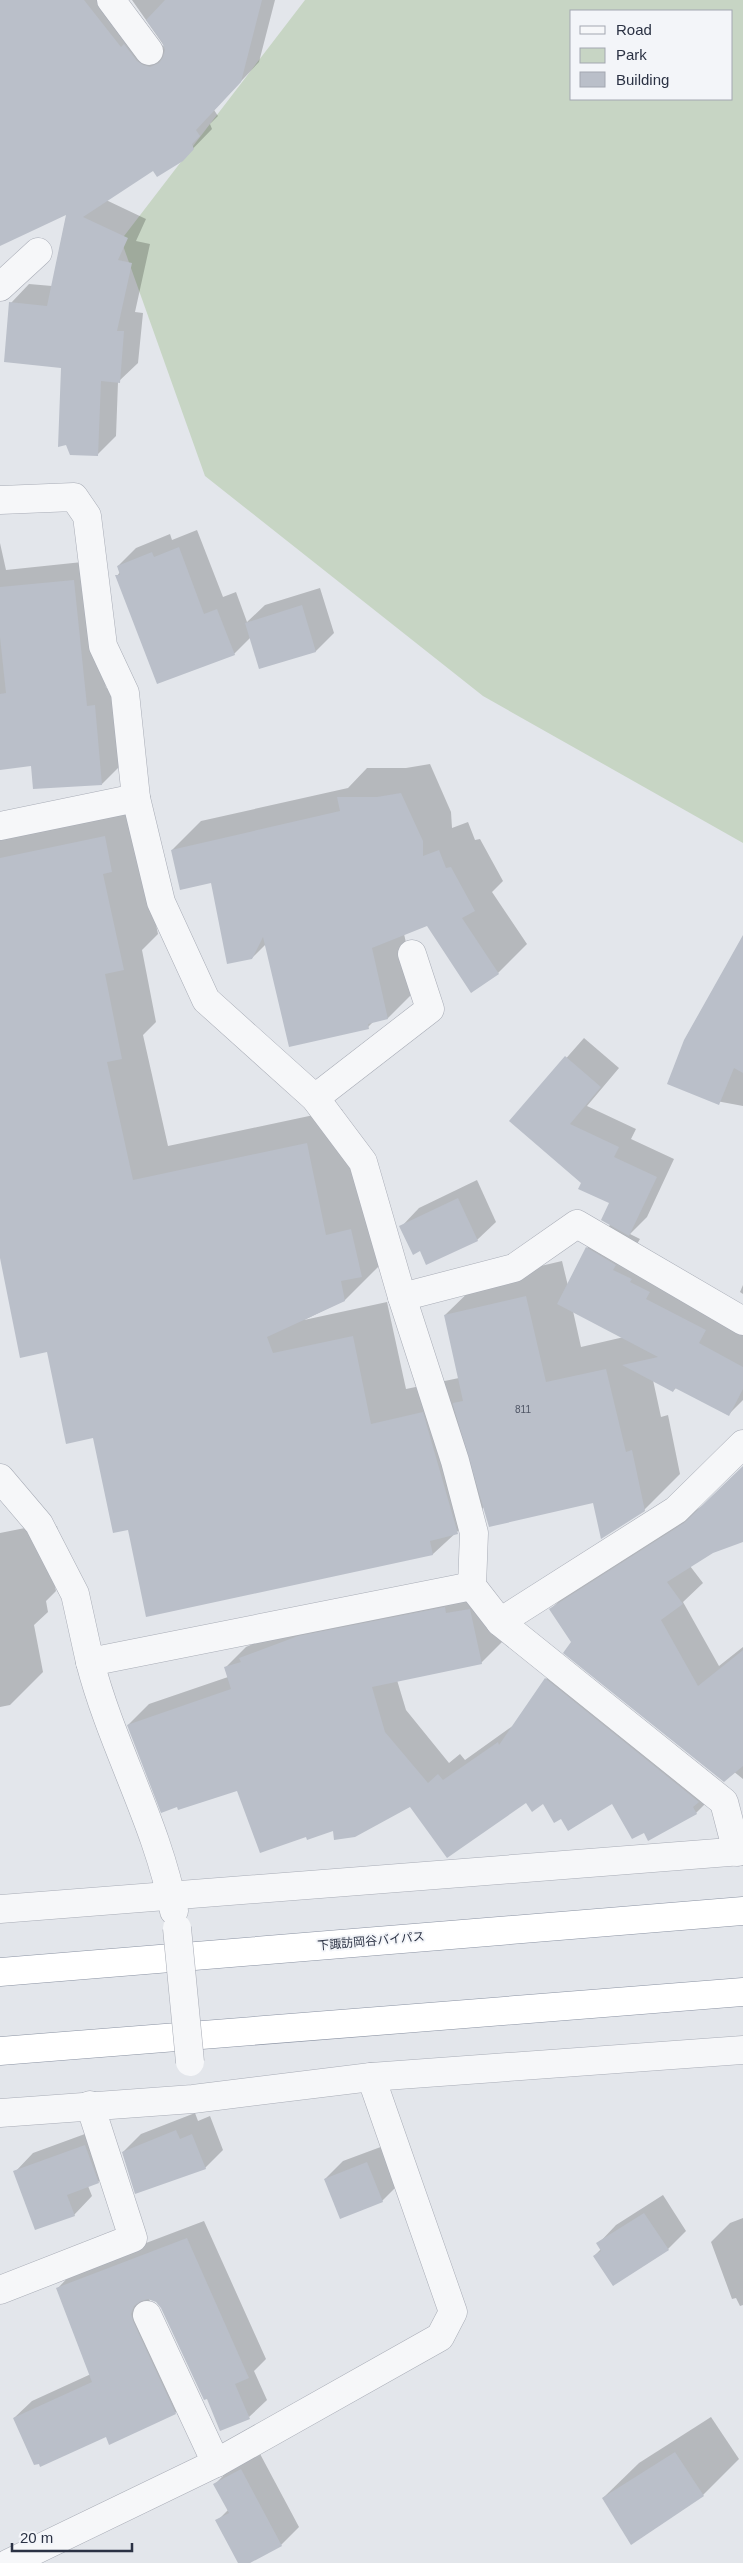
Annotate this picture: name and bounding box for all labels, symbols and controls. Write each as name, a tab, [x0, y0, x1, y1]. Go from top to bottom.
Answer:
legend	[570, 10, 733, 100]
text: Road	[616, 21, 652, 38]
text: Park	[616, 46, 647, 63]
text: Building	[616, 71, 669, 88]
house number: 811	[515, 1404, 531, 1415]
street label: 下諏訪岡谷バイパス	[317, 1929, 425, 1953]
scale bar	[12, 2520, 132, 2552]
text: 20 m	[20, 2529, 53, 2546]

